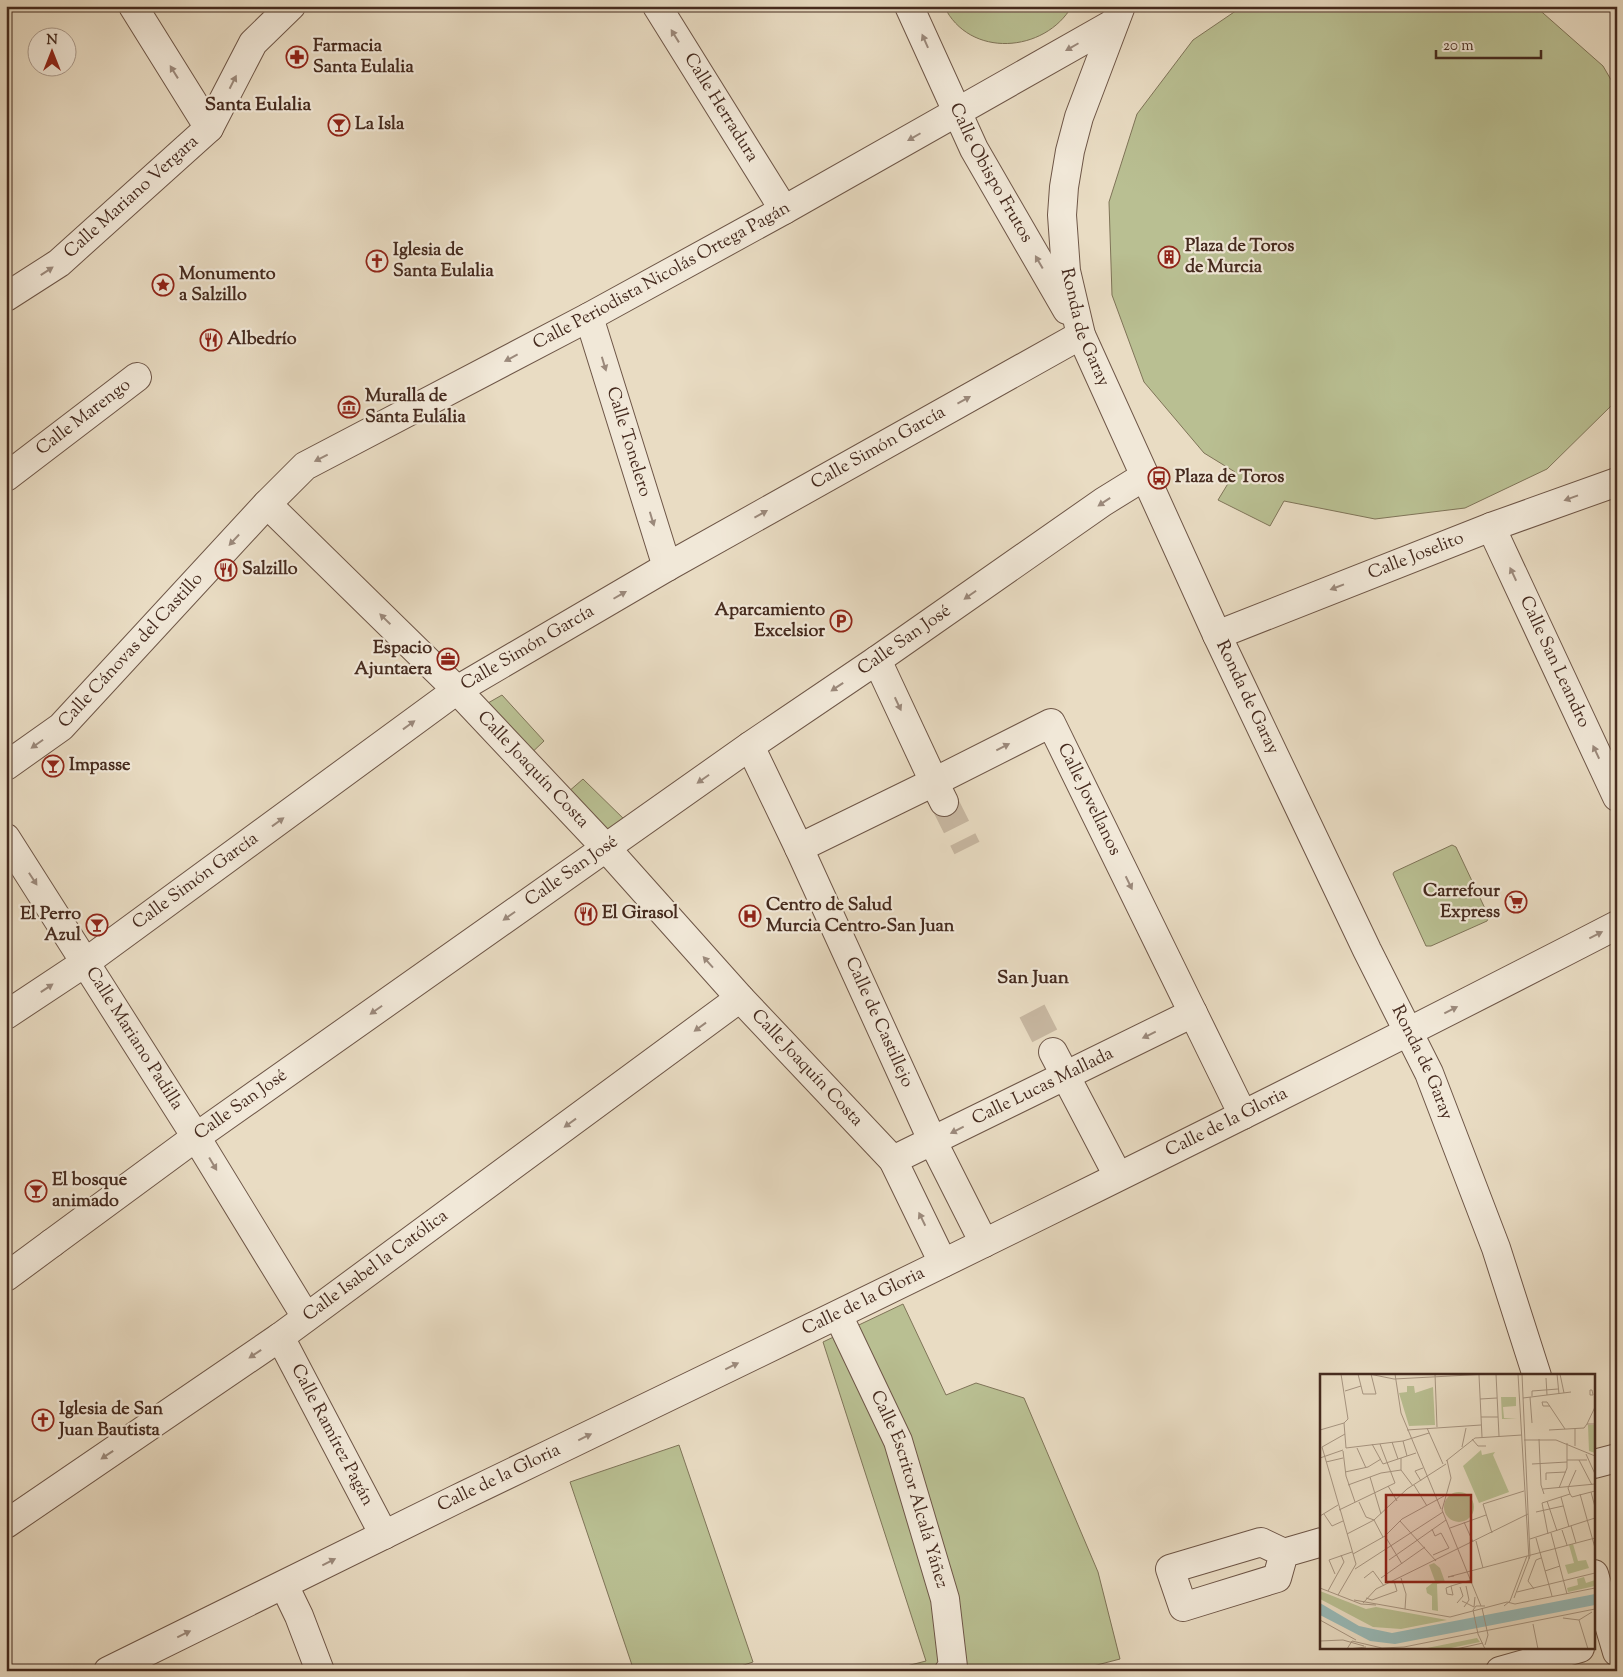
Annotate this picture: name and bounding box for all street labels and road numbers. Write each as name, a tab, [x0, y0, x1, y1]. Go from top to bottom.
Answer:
street label: Calle Herradura	[677, 48, 764, 168]
street label: Calle Obispo Frutos	[942, 99, 1039, 248]
street label: Calle Mariano Vergara	[59, 130, 205, 265]
street label: Calle Periodista Nicolás Ortega Pagán	[529, 196, 796, 357]
street label: Ronda de Garay	[1053, 266, 1116, 391]
street label: Calle Marengo	[31, 373, 137, 462]
street label: Calle Tonelero	[599, 384, 657, 501]
street label: Calle Simón García	[807, 400, 951, 497]
street label: Calle Joselito	[1364, 526, 1468, 587]
street label: Calle Cánovas del Castillo	[53, 567, 210, 735]
street label: Calle San Leandro	[1512, 592, 1596, 732]
street label: Calle Simón García	[456, 599, 599, 698]
street label: Calle San José	[853, 599, 957, 682]
street label: Ronda de Garay	[1208, 636, 1285, 759]
street label: Calle Joaquín Costa	[471, 705, 595, 835]
street label: Calle Jovellanos	[1050, 739, 1127, 860]
street label: Calle Simón García	[127, 827, 264, 937]
street label: Calle San José	[520, 830, 624, 914]
street label: Calle de Castillejo	[838, 953, 920, 1092]
street label: Calle Mariano Padilla	[78, 962, 189, 1116]
street label: Ronda de Garay	[1384, 1001, 1459, 1124]
street label: Calle Joaquín Costa	[744, 1004, 868, 1133]
street label: Calle Lucas Mallada	[968, 1041, 1118, 1133]
street label: Calle San José	[189, 1063, 293, 1147]
street label: Calle de la Gloria	[1161, 1081, 1293, 1164]
street label: Calle Isabel la Católica	[298, 1204, 454, 1329]
street label: Calle de la Gloria	[798, 1261, 929, 1343]
street label: Calle Ramírez Pagán	[284, 1360, 380, 1511]
street label: Calle Escritor Alcalá Yáñez	[863, 1386, 954, 1592]
street label: Calle de la Gloria	[433, 1438, 565, 1519]

